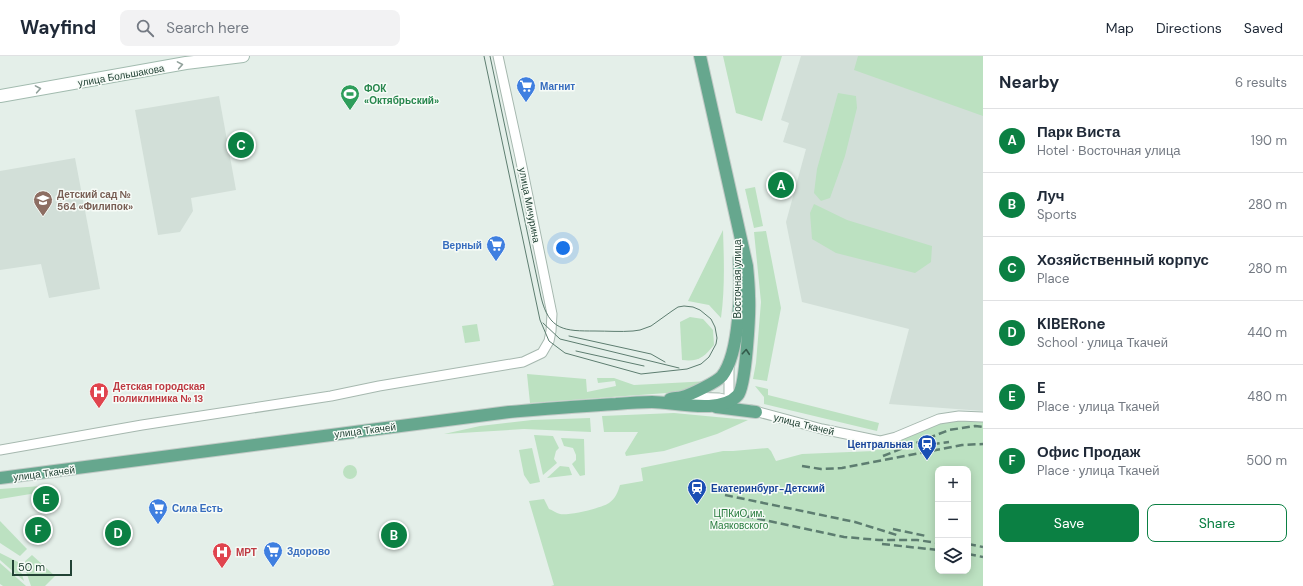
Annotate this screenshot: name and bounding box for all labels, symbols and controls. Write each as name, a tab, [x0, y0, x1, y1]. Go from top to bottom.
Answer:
search box	[120, 10, 400, 46]
text: Wayfind	[20, 15, 96, 40]
icon: search	[134, 17, 156, 39]
text: Search here	[166, 18, 249, 38]
text: Map	[1106, 19, 1134, 37]
text: Directions	[1156, 19, 1222, 37]
text: Saved	[1244, 19, 1283, 37]
street label: улица Большакова	[77, 61, 166, 89]
one-way arrow	[177, 61, 183, 69]
text: Nearby	[999, 71, 1059, 93]
text: 6 results	[1235, 74, 1287, 91]
supermarket icon: Магнит	[515, 75, 537, 103]
place label: Магнит	[540, 80, 575, 93]
place label: ФОК «Октябрьский»	[364, 82, 439, 107]
sports icon: ФОК «Октябрьский»	[339, 83, 361, 111]
one-way arrow	[35, 85, 41, 94]
text: Парк Виста	[1037, 122, 1120, 142]
pin: C	[228, 130, 254, 160]
text: A	[1007, 132, 1017, 149]
text: 190 m	[1251, 132, 1287, 149]
text: Hotel · Восточная улица	[1037, 142, 1181, 159]
street label: улица Мичурина	[516, 166, 543, 244]
pin: A	[768, 170, 794, 200]
text: Луч	[1037, 186, 1065, 206]
place label: Детский сад № 564 «Филипок»	[57, 188, 133, 213]
school or university icon: Детский сад № 564 «Филипок»	[32, 189, 54, 217]
text: B	[1008, 196, 1016, 213]
text: 280 m	[1248, 196, 1287, 213]
text: Sports	[1037, 206, 1077, 223]
supermarket icon: Верный	[485, 234, 507, 262]
your location	[553, 238, 573, 258]
place label: Верный	[442, 239, 482, 252]
street label: Восточная улица	[731, 239, 744, 318]
text: Хозяйственный корпус	[1037, 250, 1209, 270]
text: C	[1007, 260, 1017, 277]
text: 280 m	[1248, 260, 1287, 277]
text: Place	[1037, 270, 1069, 287]
text: KIBERone	[1037, 314, 1106, 334]
text: D	[1007, 324, 1017, 341]
text: 440 m	[1247, 324, 1287, 341]
text: School · улица Ткачей	[1037, 334, 1168, 351]
one-way arrow	[741, 349, 750, 356]
text: E	[1037, 378, 1046, 398]
place label: Детская городская поликлиника № 13	[113, 380, 205, 405]
hospital icon: Детская городская поликлиника № 13	[88, 381, 110, 409]
text: E	[1008, 388, 1016, 405]
text: 480 m	[1247, 388, 1287, 405]
text: Place · улица Ткачей	[1037, 398, 1160, 415]
street label: улица Ткачей	[772, 411, 836, 438]
street label: улица Ткачей	[333, 420, 397, 441]
station icon: Центральная	[916, 433, 938, 461]
place label: Центральная	[847, 438, 913, 451]
text: Офис Продаж	[1037, 442, 1140, 462]
text: F	[1008, 452, 1016, 469]
text: 500 m	[1246, 452, 1287, 469]
text: Place · улица Ткачей	[1037, 462, 1160, 479]
street label: улица Ткачей	[12, 463, 76, 484]
map controls	[935, 466, 971, 574]
button: +	[935, 466, 971, 502]
station icon: Екатеринбург-Детский	[686, 477, 708, 505]
place label: Екатеринбург-Детский	[711, 482, 825, 495]
pin: E	[33, 484, 59, 514]
supermarket icon: Сила Есть	[147, 497, 169, 525]
place label: Сила Есть	[172, 502, 223, 515]
button: −	[935, 502, 971, 538]
button: Save	[999, 504, 1139, 542]
button: Share	[1147, 504, 1287, 542]
park label: ЦПКиО им. Маяковского	[710, 507, 769, 532]
pin: F	[25, 515, 51, 545]
pin: D	[105, 518, 131, 548]
pin: B	[381, 520, 407, 550]
button: layers	[935, 538, 971, 574]
supermarket icon: Здорово	[262, 540, 284, 568]
hospital icon: МРТ	[211, 541, 233, 569]
place label: Здорово	[287, 545, 330, 558]
place label: МРТ	[236, 546, 257, 559]
scale bar	[12, 558, 72, 577]
text: 50 m	[18, 560, 45, 574]

